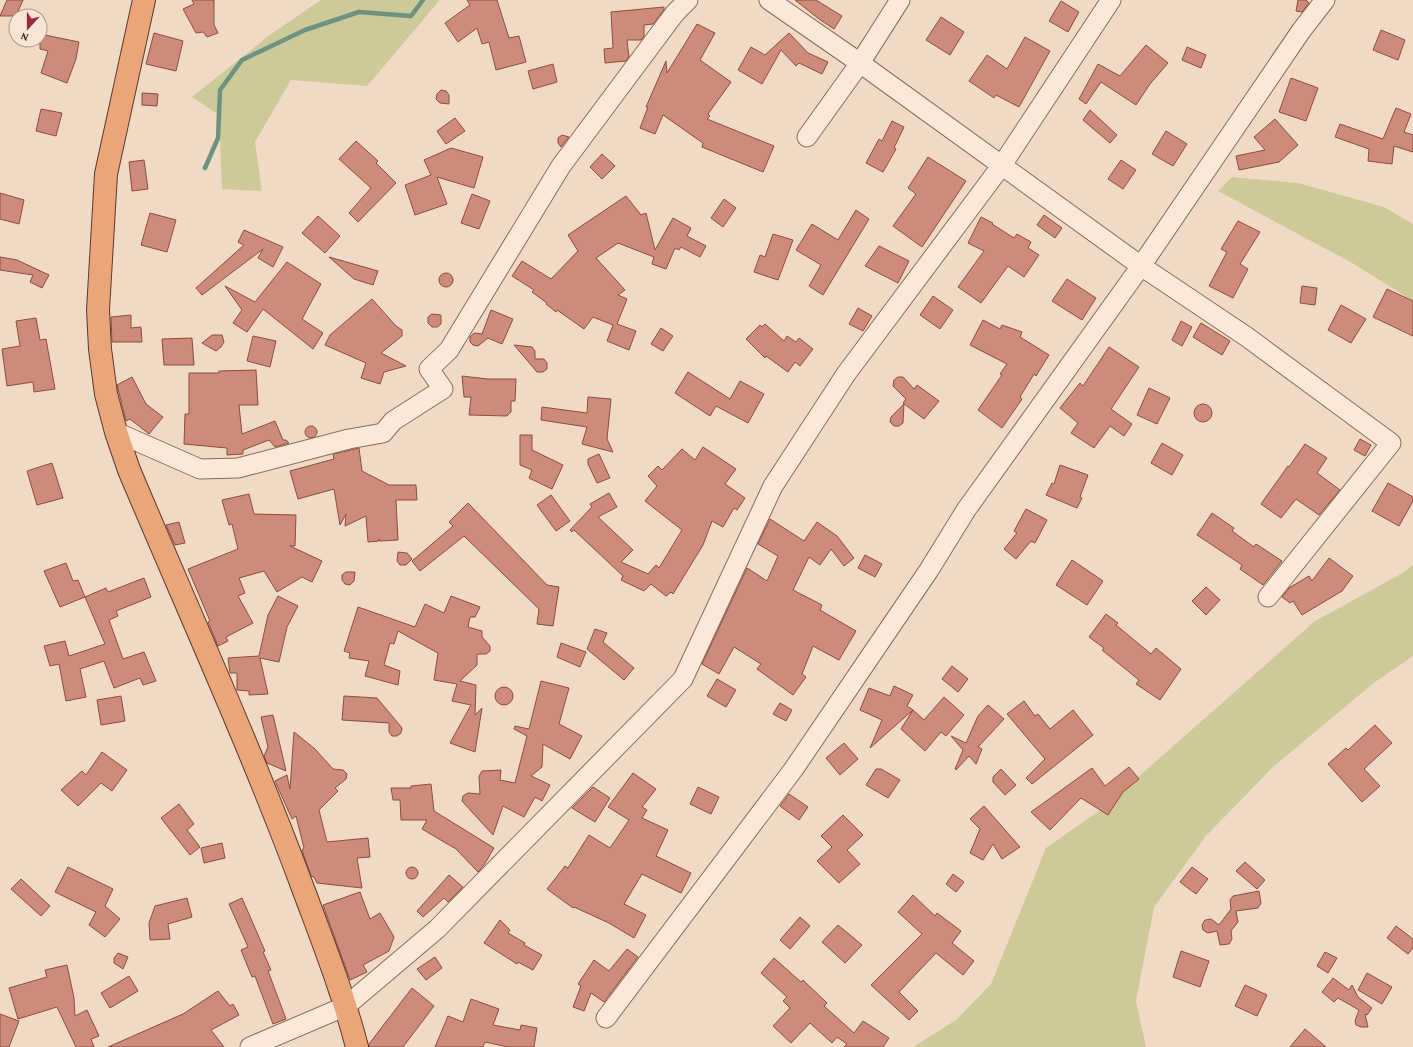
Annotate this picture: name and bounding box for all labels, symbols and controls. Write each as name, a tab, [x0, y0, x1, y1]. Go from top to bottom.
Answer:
north arrow	[8, 8, 48, 48]
text: N	[18, 30, 30, 44]

